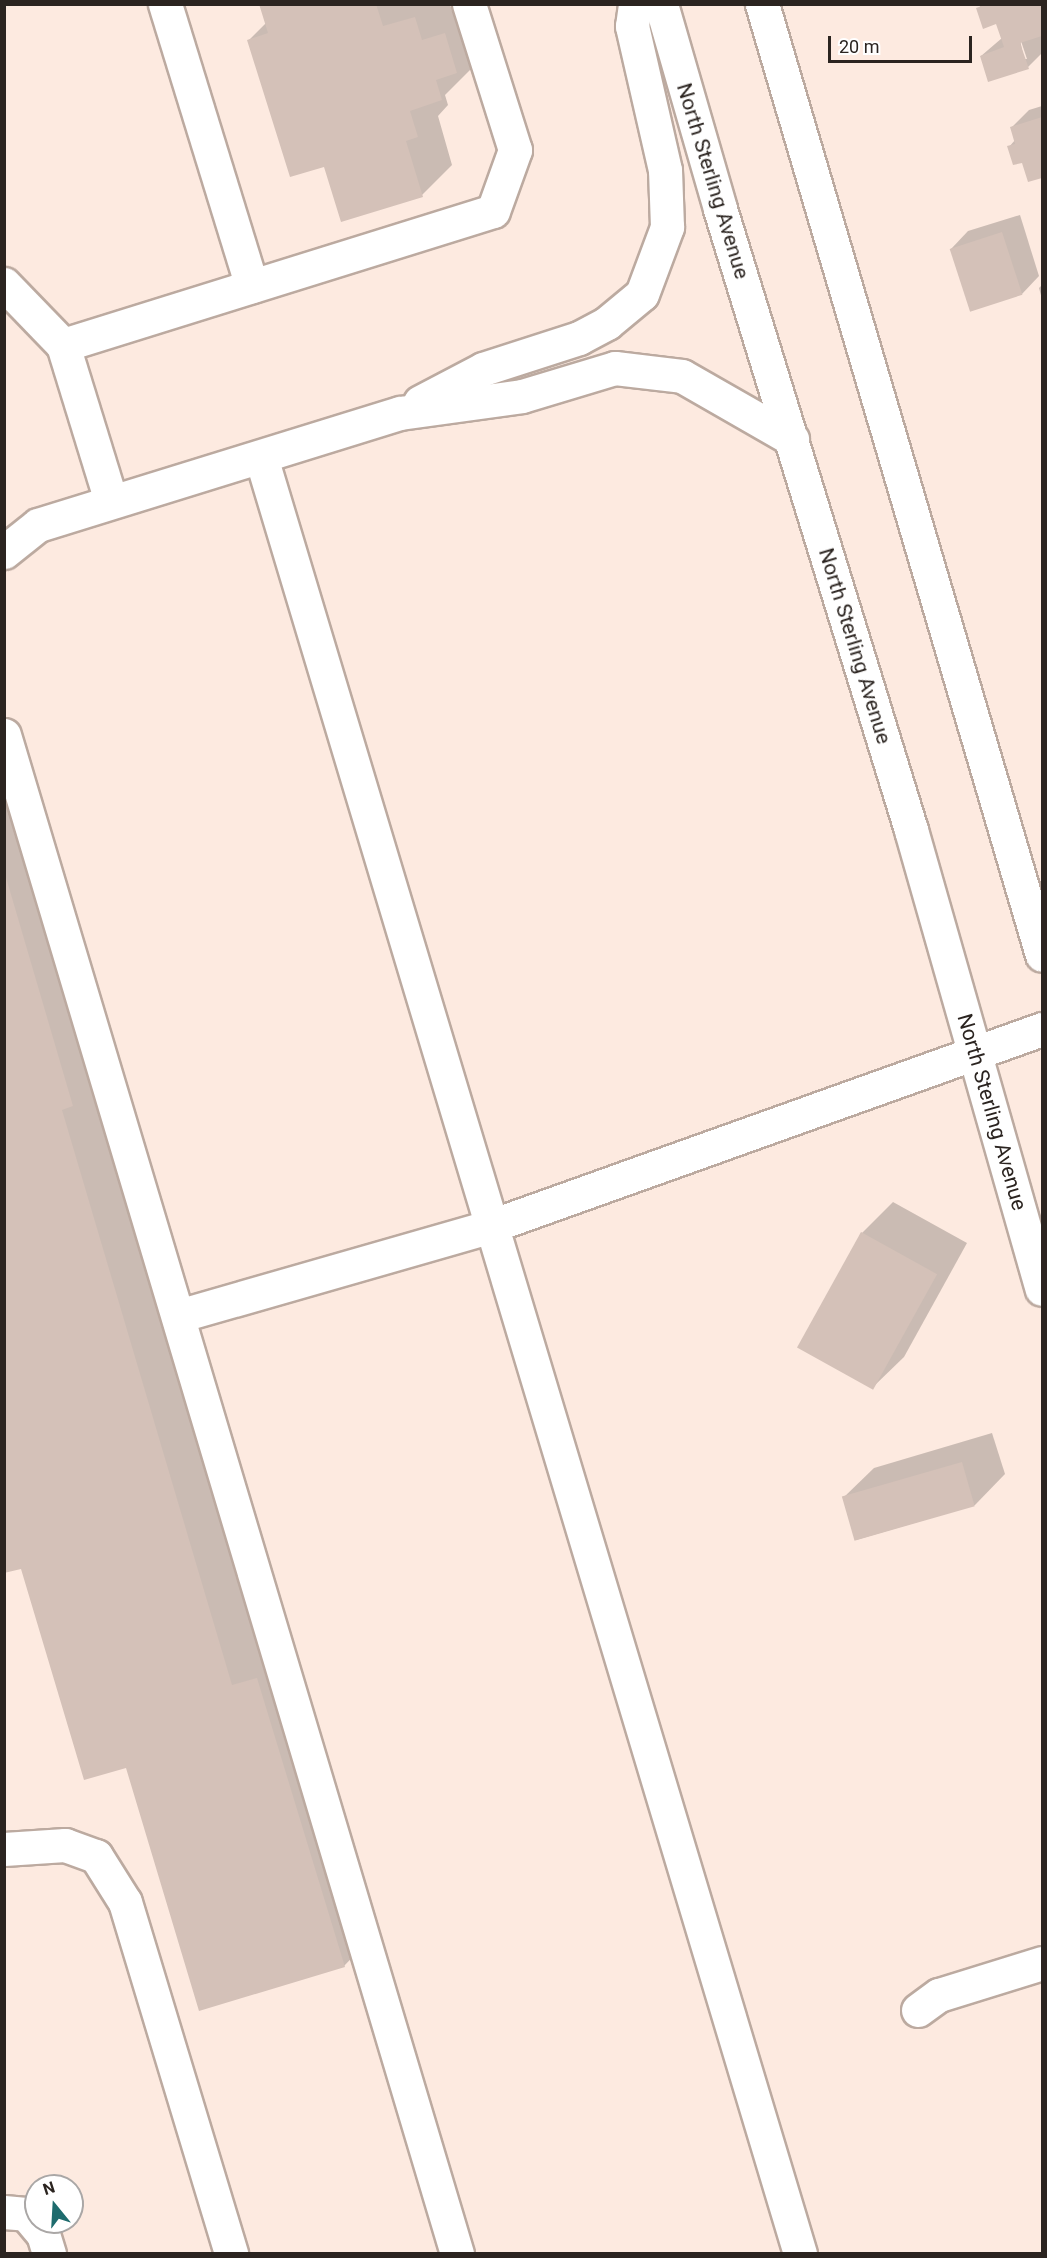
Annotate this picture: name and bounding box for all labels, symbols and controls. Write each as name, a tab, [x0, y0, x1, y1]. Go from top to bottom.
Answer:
scale bar	[831, 24, 975, 62]
text: 20 m	[839, 36, 879, 57]
street label: North Sterling Avenue	[671, 80, 755, 282]
street label: North Sterling Avenue	[813, 545, 897, 747]
street label: North Sterling Avenue	[952, 1011, 1032, 1213]
north arrow	[24, 2174, 84, 2234]
text: N	[41, 2178, 57, 2199]

